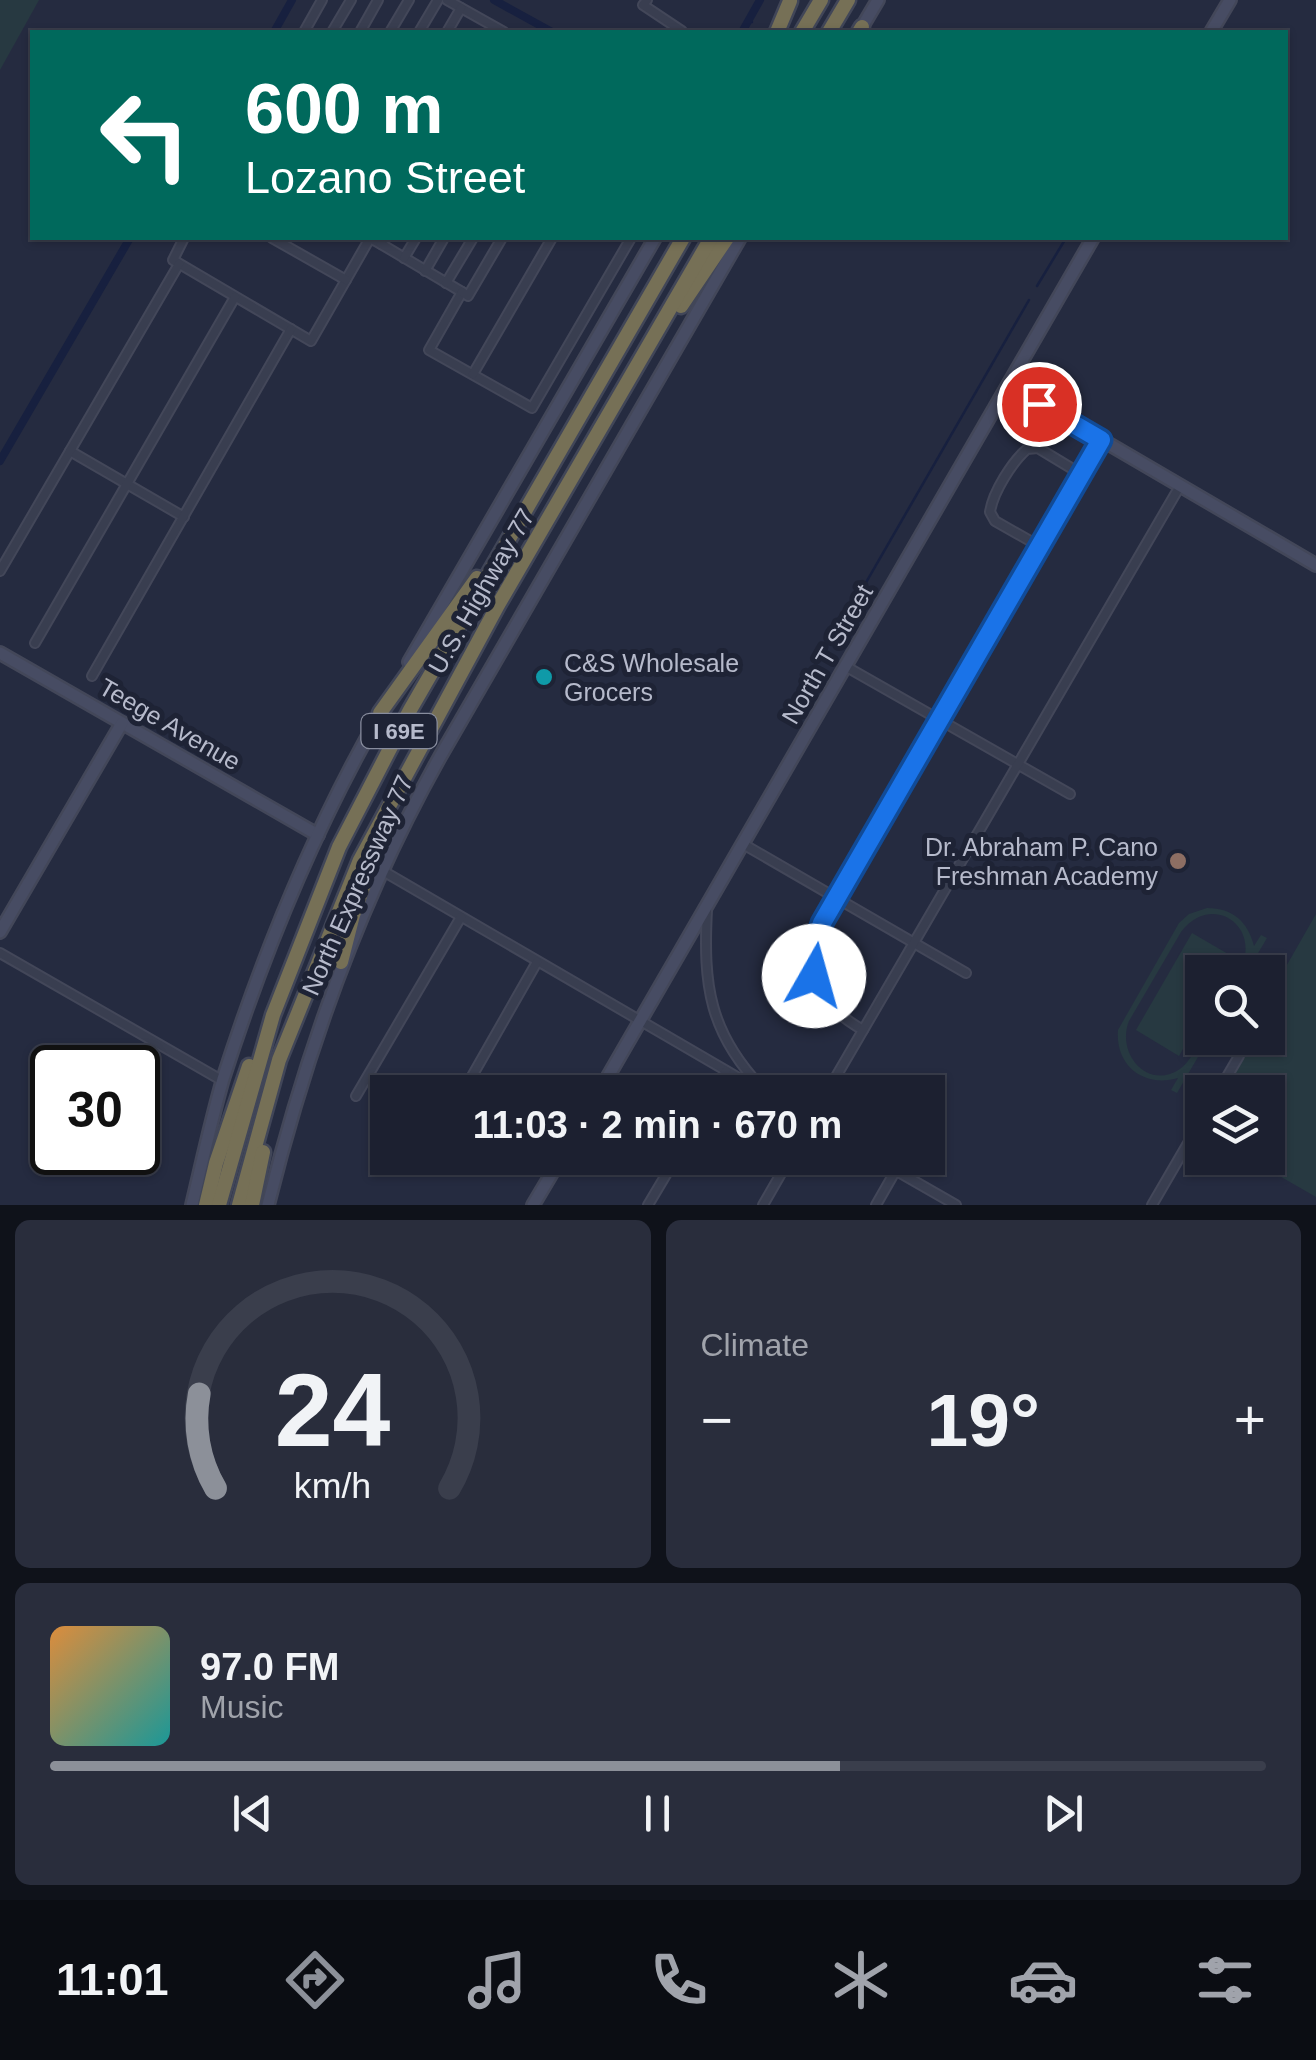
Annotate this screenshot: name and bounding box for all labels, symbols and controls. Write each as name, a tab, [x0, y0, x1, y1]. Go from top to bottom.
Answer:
icon: left	[80, 70, 210, 200]
text: 600 m	[245, 70, 443, 148]
text: Lozano Street	[245, 152, 525, 203]
pin	[997, 362, 1082, 447]
icon: arrive	[1012, 377, 1067, 432]
street label: U.S. Highway 77	[422, 503, 540, 679]
street label: North T Street	[776, 579, 878, 729]
place label: C&S Wholesale Grocers	[564, 649, 739, 706]
marker: C&S Wholesale Grocers	[533, 666, 555, 688]
street label: Teege Avenue	[95, 672, 245, 776]
road number: I 69E	[362, 714, 436, 748]
street label: North Expressway 77	[296, 771, 418, 999]
place label: Dr. Abraham P. Cano Freshman Academy	[925, 833, 1158, 890]
marker: Dr. Abraham P. Cano Freshman Academy	[1167, 850, 1189, 872]
position arrow	[762, 924, 866, 1028]
map controls	[1185, 955, 1285, 1175]
button: search	[1185, 955, 1285, 1055]
speed limit sign: 30	[30, 1045, 160, 1175]
button: layers	[1185, 1075, 1285, 1175]
text: 11:03 · 2 min · 670 m	[473, 1104, 842, 1146]
text: Climate	[701, 1327, 809, 1363]
text: 24	[275, 1352, 391, 1468]
text: 19°	[927, 1378, 1040, 1462]
text: −	[701, 1389, 733, 1451]
text: +	[1234, 1389, 1266, 1451]
text: km/h	[294, 1466, 371, 1506]
text: 97.0 FM	[200, 1646, 339, 1688]
text: Music	[200, 1689, 284, 1725]
icon: previous	[225, 1786, 280, 1841]
icon: pause	[630, 1786, 685, 1841]
icon: next	[1036, 1786, 1091, 1841]
icon: directions	[280, 1945, 350, 2015]
icon: music	[462, 1945, 532, 2015]
icon: phone	[644, 1945, 714, 2015]
icon: climate	[826, 1945, 896, 2015]
icon: car	[1008, 1945, 1078, 2015]
icon: filters	[1190, 1945, 1260, 2015]
text: 11:01	[56, 1954, 169, 2005]

